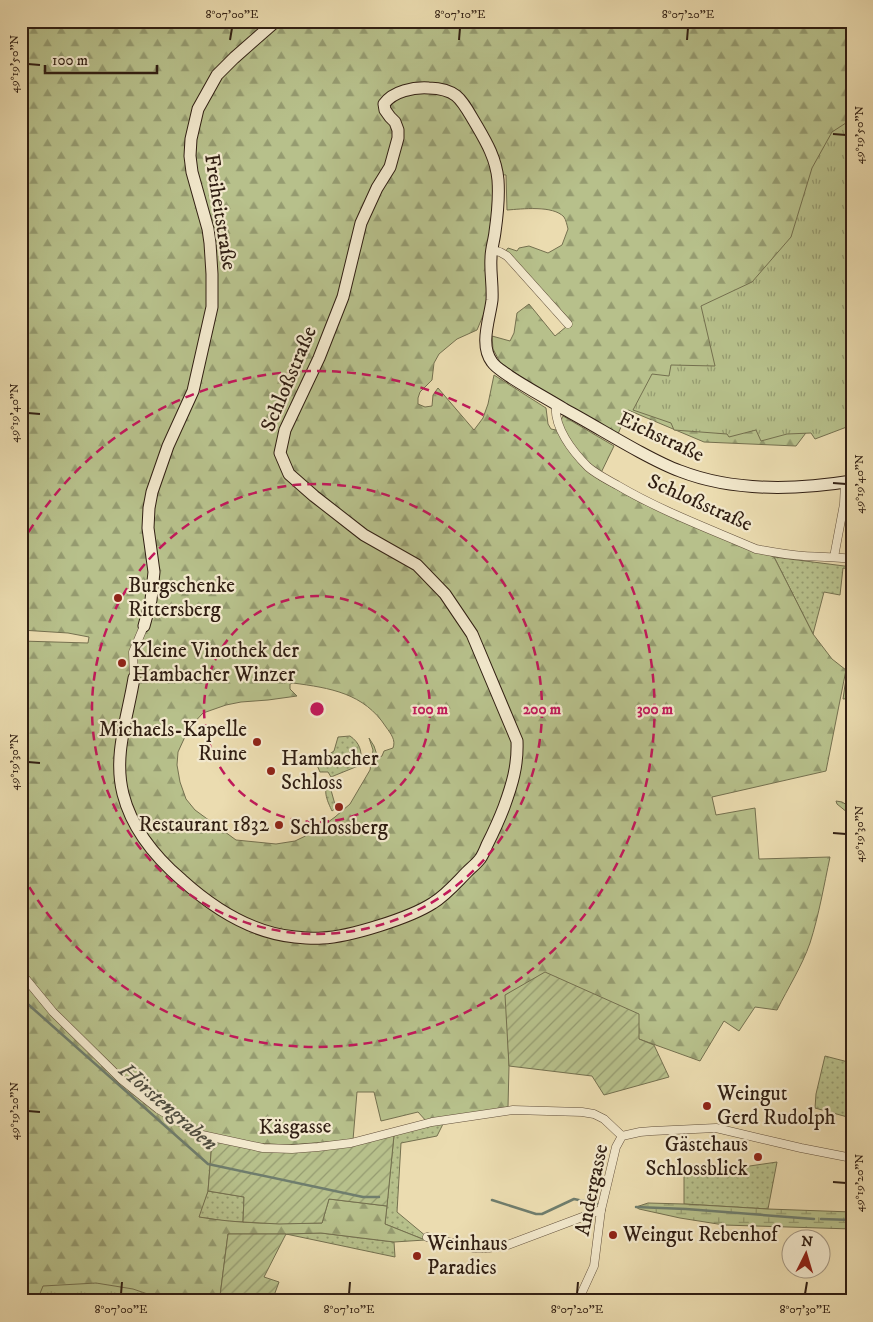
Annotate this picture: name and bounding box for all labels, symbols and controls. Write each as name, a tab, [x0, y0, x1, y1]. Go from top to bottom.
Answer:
text: 8°07'00"E	[205, 7, 259, 22]
text: 8°07'10"E	[435, 7, 486, 22]
text: 8°07'20"E	[662, 7, 715, 22]
text: 49°19'50"N	[7, 35, 22, 93]
scale bar	[45, 42, 158, 74]
text: 100 m	[52, 51, 88, 70]
text: 49°19'50"N	[852, 106, 867, 164]
street label: Freiheitstraße	[198, 152, 242, 272]
street label: Schloßstraße	[255, 322, 323, 436]
text: 49°19'40"N	[7, 383, 22, 443]
street label: Eichstraße	[614, 406, 709, 468]
text: 49°19'40"N	[852, 454, 867, 514]
street label: Schloßstraße	[644, 468, 757, 538]
place label: Burgschenke Rittersberg	[128, 573, 235, 623]
marker: Burgschenke Rittersberg	[112, 592, 124, 604]
place label: Kleine Vinothek der Hambacher Winzer	[132, 638, 299, 688]
marker: Kleine Vinothek der Hambacher Winzer	[116, 657, 128, 669]
centre of rings	[308, 700, 326, 718]
text: 100 m	[412, 700, 449, 719]
text: 200 m	[523, 700, 562, 719]
text: 300 m	[637, 700, 674, 719]
place label: Michaels-Kapelle Ruine	[99, 717, 247, 767]
text: 49°19'30"N	[7, 733, 22, 790]
marker: Michaels-Kapelle Ruine	[251, 736, 263, 748]
place label: Hambacher Schloss	[281, 746, 379, 796]
marker: Hambacher Schloss	[265, 765, 277, 777]
marker: Schlossberg	[333, 801, 345, 813]
text: 49°19'30"N	[852, 805, 867, 862]
place label: Restaurant 1832	[138, 812, 270, 838]
place label: Schlossberg	[290, 815, 389, 841]
marker: Restaurant 1832	[273, 819, 285, 831]
water label: Hörstengraben	[112, 1056, 223, 1157]
place label: Weingut Gerd Rudolph	[716, 1081, 836, 1131]
text: 49°19'20"N	[7, 1082, 22, 1140]
marker: Weingut Gerd Rudolph	[701, 1100, 713, 1112]
street label: Käsgasse	[258, 1113, 332, 1141]
place label: Gästehaus Schlossblick	[646, 1132, 749, 1182]
street label: Andergasse	[570, 1141, 614, 1238]
marker: Gästehaus Schlossblick	[752, 1151, 764, 1163]
text: 49°19'20"N	[852, 1154, 867, 1212]
place label: Weingut Rebenhof	[622, 1222, 781, 1248]
marker: Weingut Rebenhof	[607, 1229, 619, 1241]
north arrow	[780, 1230, 830, 1280]
place label: Weinhaus Paradies	[426, 1231, 507, 1281]
text: N	[801, 1233, 814, 1252]
marker: Weinhaus Paradies	[411, 1250, 423, 1262]
text: 8°07'00"E	[94, 1302, 148, 1317]
text: 8°07'10"E	[324, 1302, 375, 1317]
text: 8°07'20"E	[551, 1302, 604, 1317]
text: 8°07'30"E	[779, 1302, 831, 1317]

